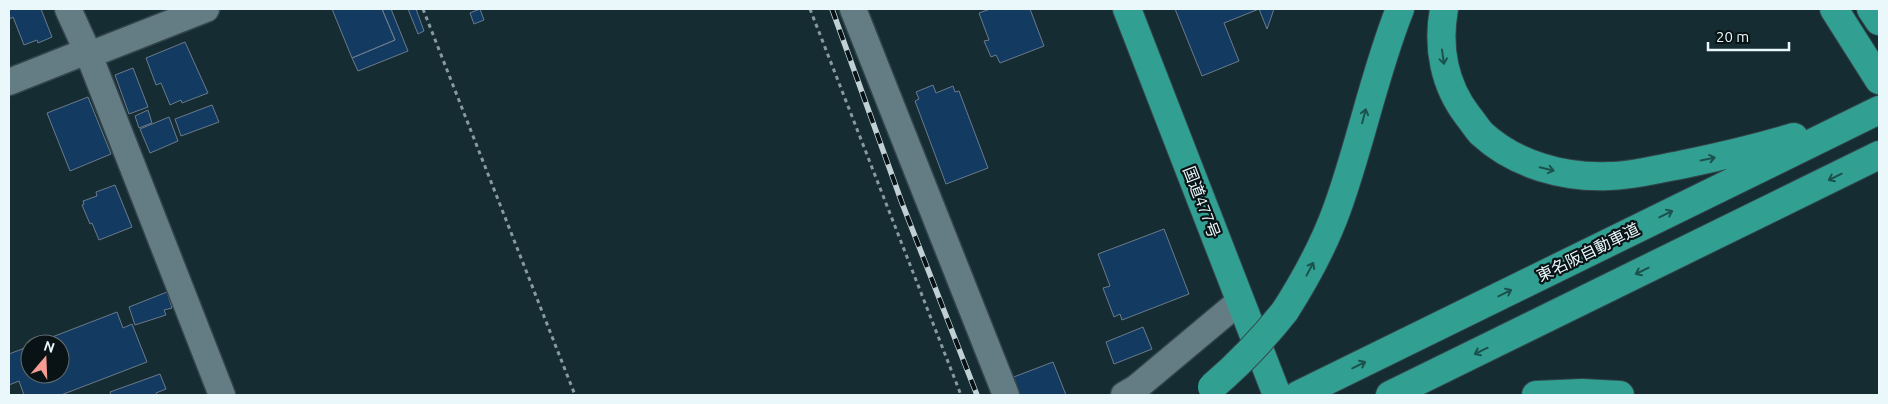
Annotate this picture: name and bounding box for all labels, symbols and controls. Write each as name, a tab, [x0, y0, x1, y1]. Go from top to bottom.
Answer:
scale bar	[1708, 20, 1789, 52]
text: 20 m	[1716, 28, 1749, 45]
one-way arrow	[1438, 49, 1448, 65]
one-way arrow	[1360, 109, 1370, 125]
one-way arrow	[1699, 154, 1715, 163]
street label: 国道477号	[1180, 164, 1224, 240]
one-way arrow	[1539, 165, 1555, 174]
one-way arrow	[1828, 172, 1843, 182]
one-way arrow	[1659, 209, 1674, 219]
street label: 東名阪自動車道	[1534, 219, 1642, 285]
one-way arrow	[1306, 262, 1315, 277]
one-way arrow	[1635, 267, 1650, 277]
one-way arrow	[1497, 288, 1512, 298]
north arrow	[20, 334, 70, 384]
text: N	[42, 337, 57, 356]
one-way arrow	[1474, 346, 1489, 356]
one-way arrow	[1351, 360, 1366, 369]

